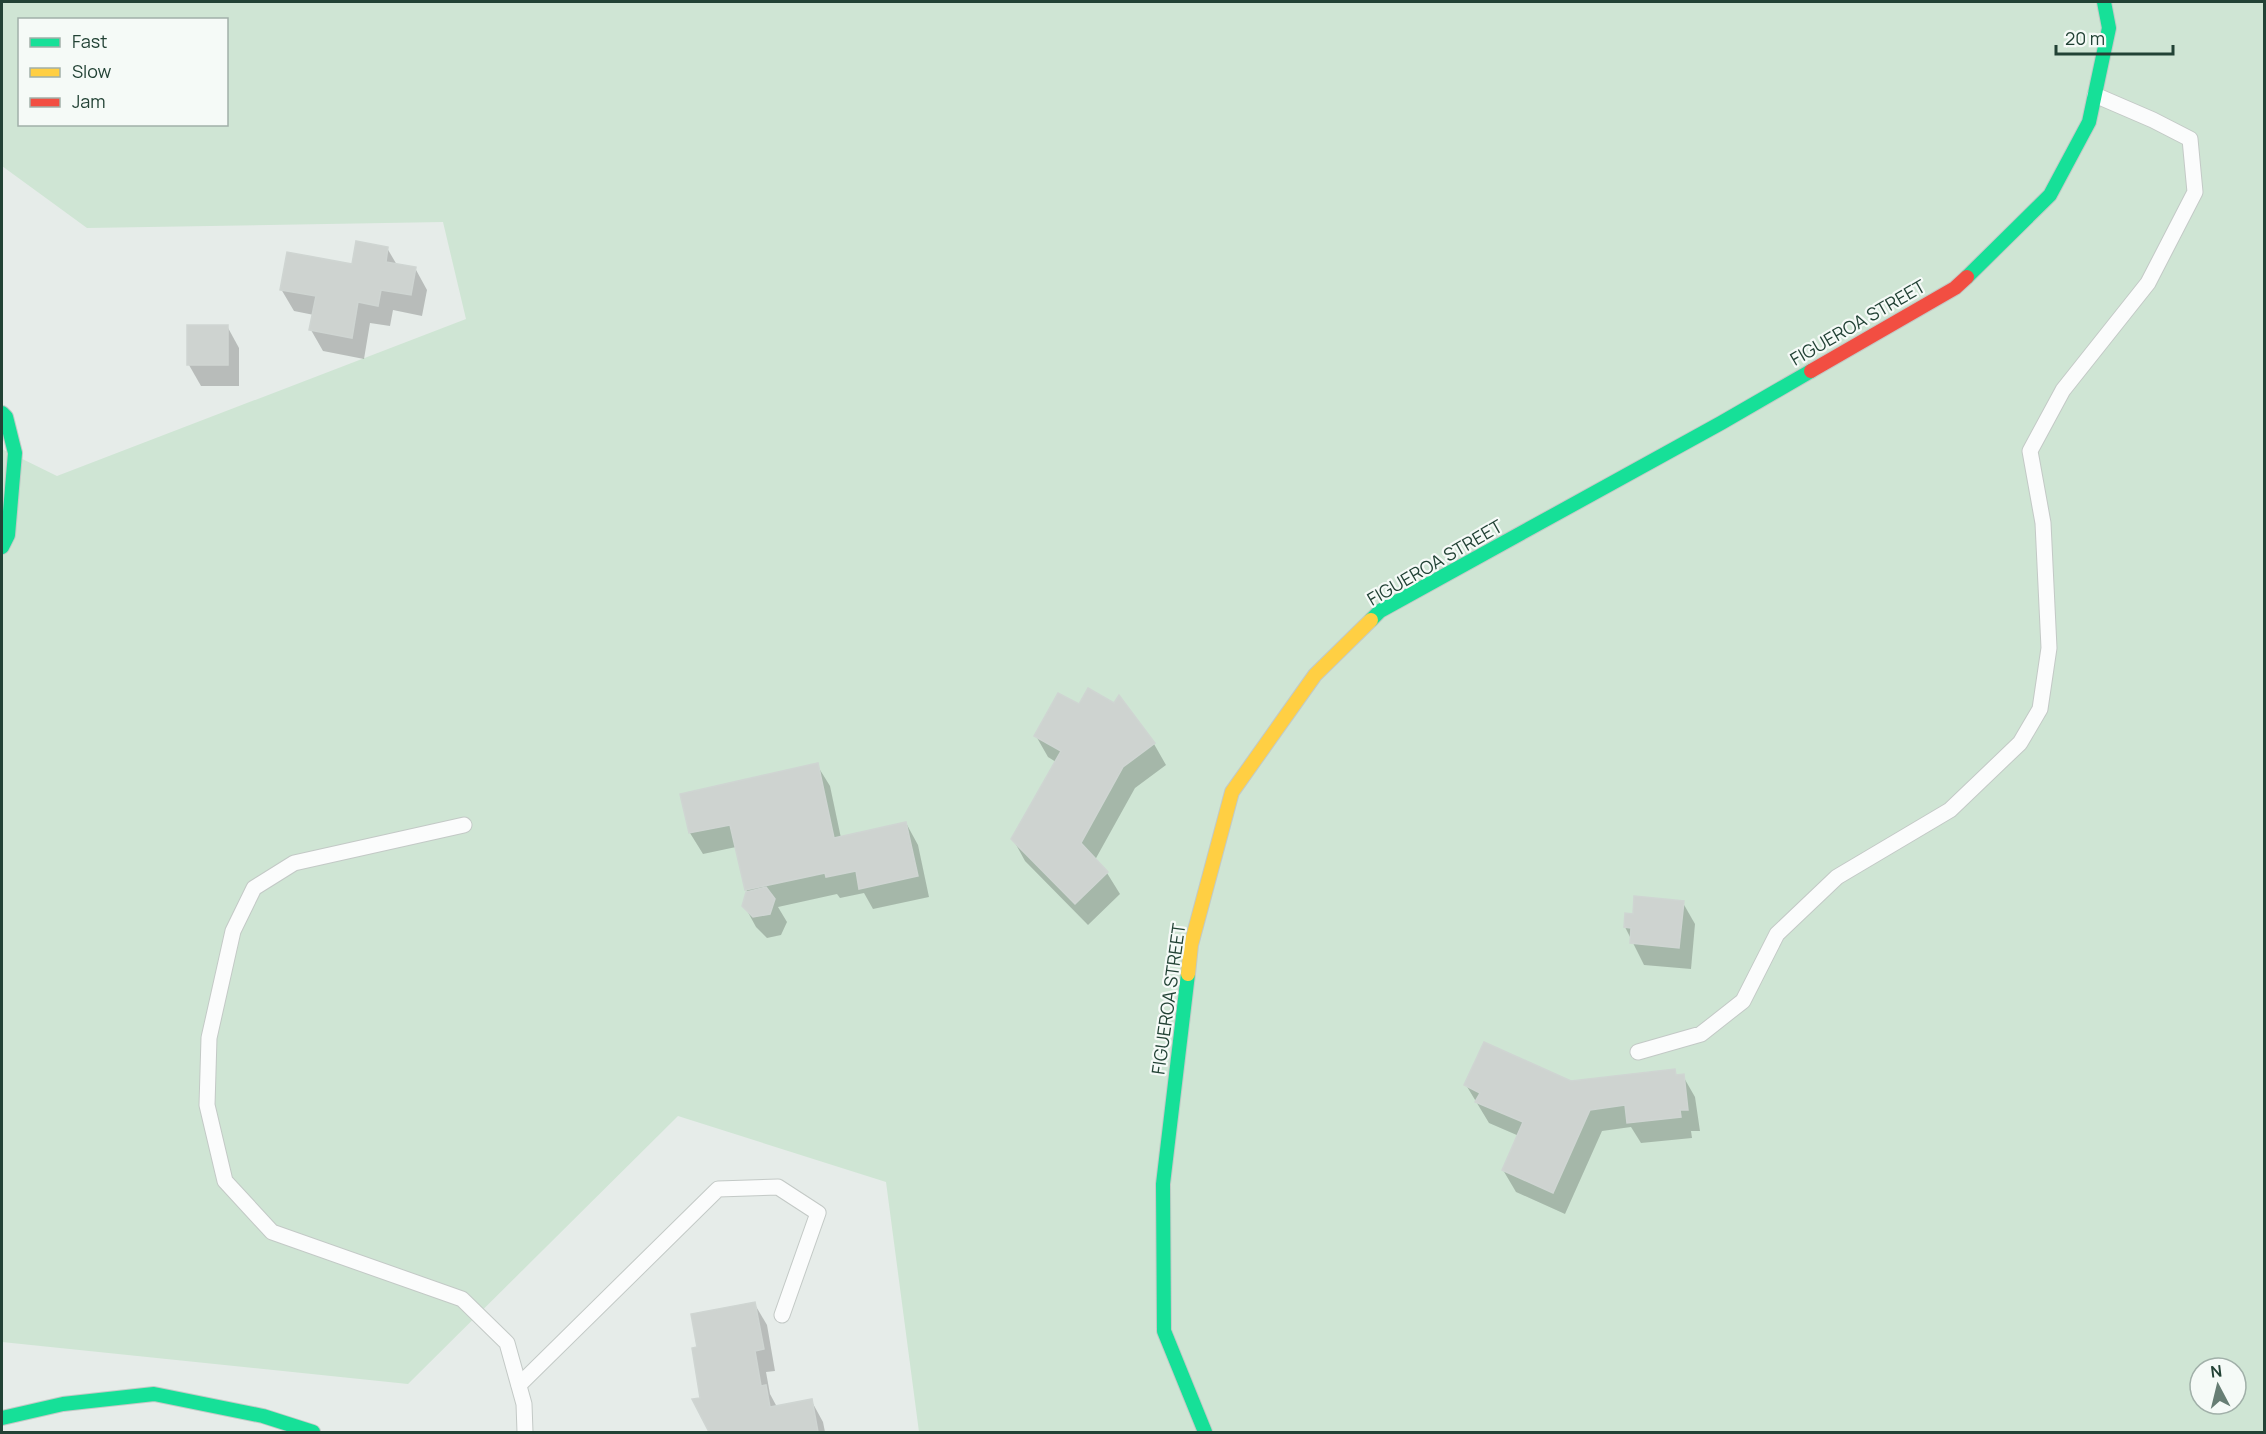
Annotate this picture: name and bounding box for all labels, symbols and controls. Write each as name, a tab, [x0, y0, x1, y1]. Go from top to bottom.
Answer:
legend	[18, 18, 228, 126]
scale bar	[2056, 18, 2173, 56]
text: 20 m	[2065, 26, 2105, 50]
text: Fast	[72, 29, 107, 53]
text: Slow	[72, 59, 112, 83]
text: Jam	[72, 89, 106, 113]
street label: FIGUEROA STREET	[1786, 274, 1930, 371]
street label: FIGUEROA STREET	[1363, 514, 1507, 611]
street label: FIGUEROA STREET	[1146, 922, 1191, 1076]
north arrow	[2188, 1356, 2248, 1416]
text: N	[2209, 1359, 2223, 1383]

